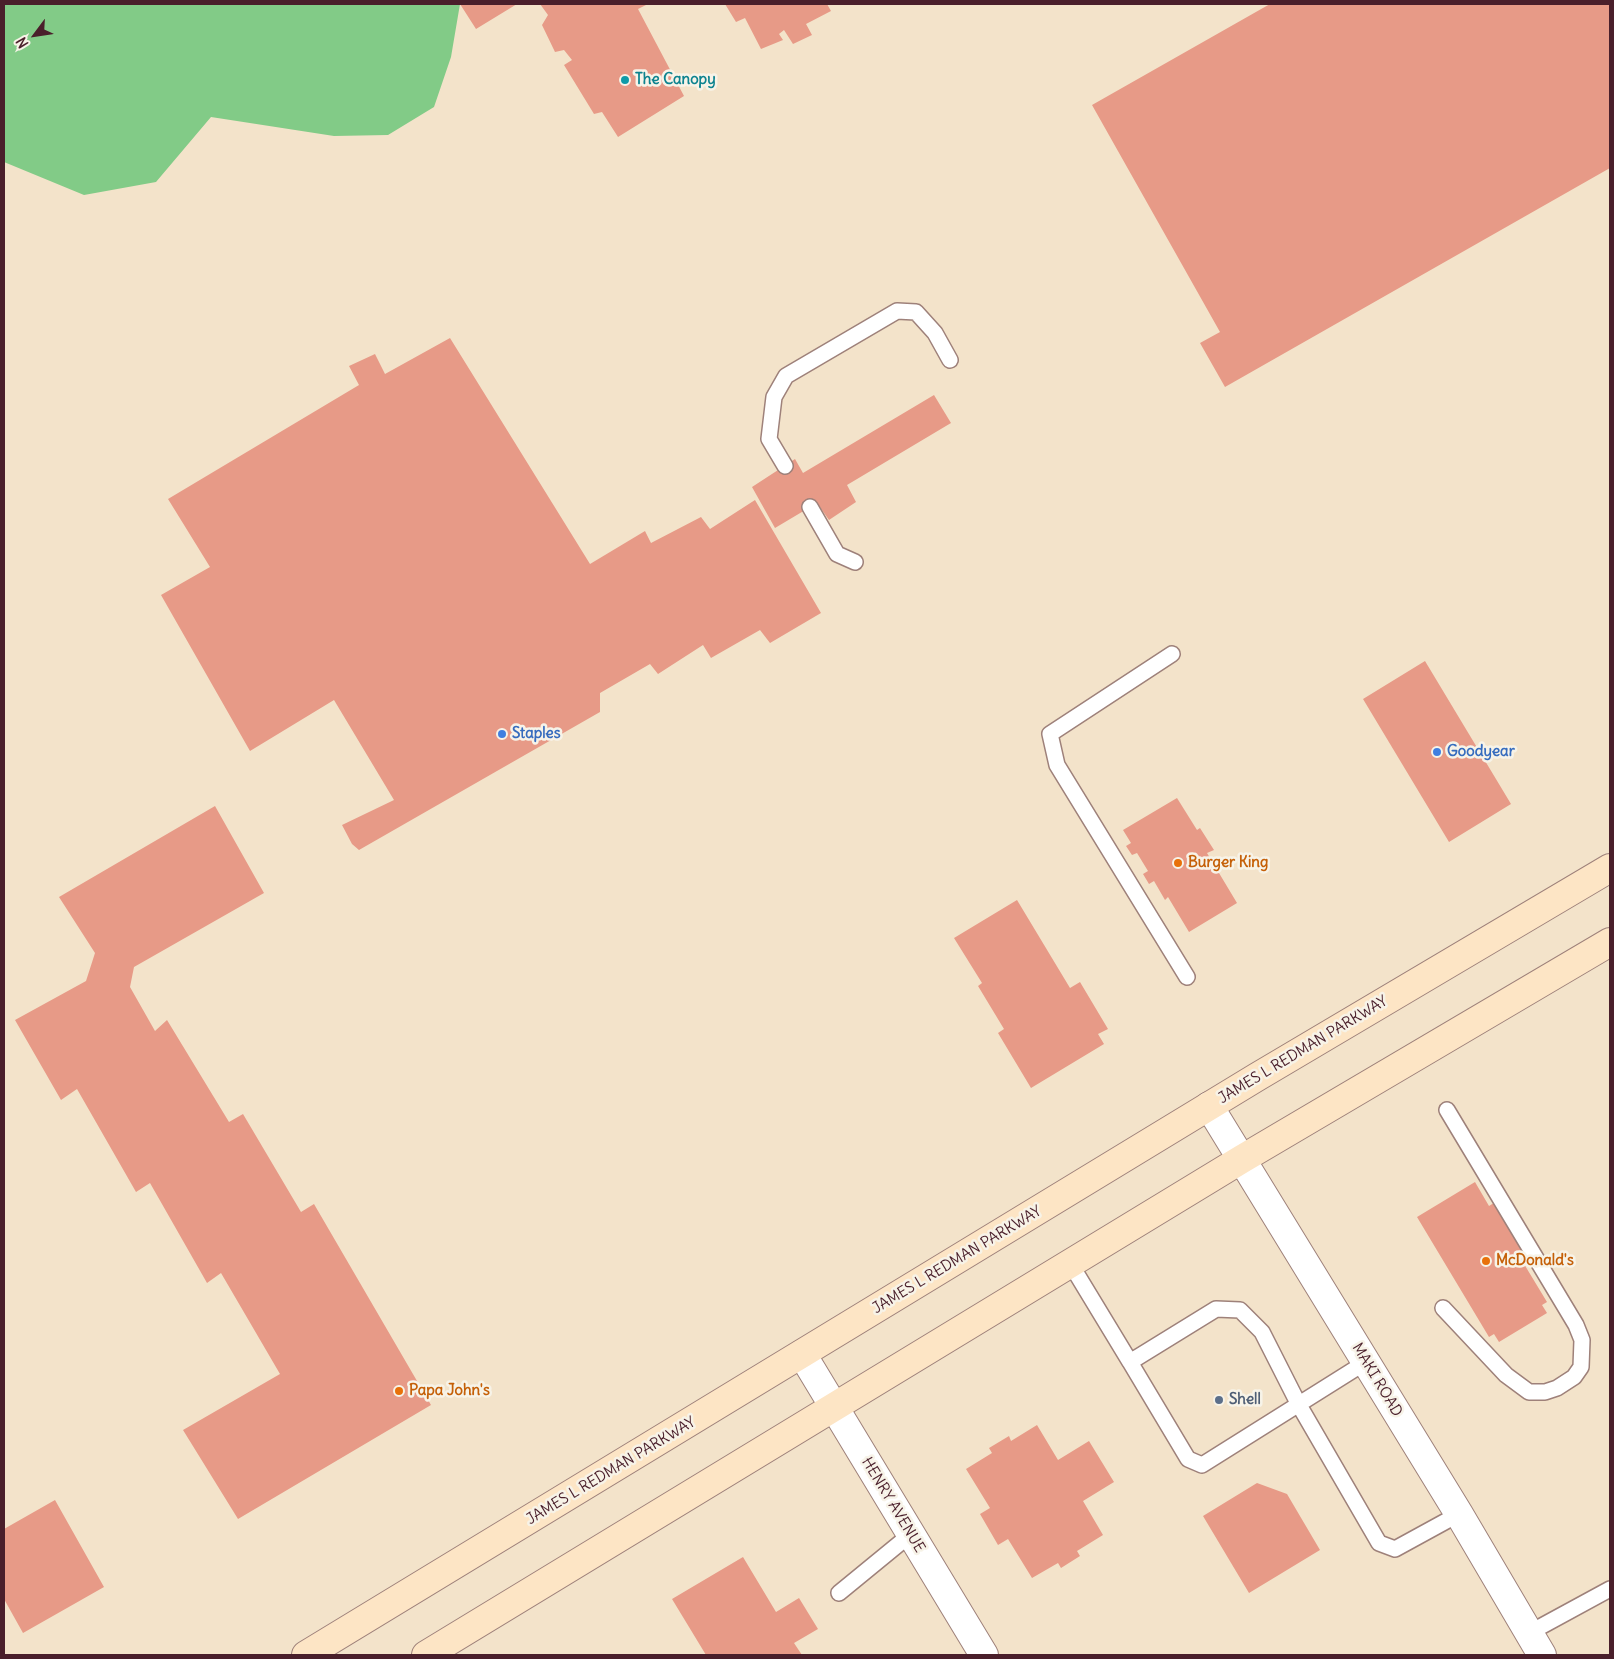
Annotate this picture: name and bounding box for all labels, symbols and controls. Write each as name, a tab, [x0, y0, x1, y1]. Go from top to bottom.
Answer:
north arrow	[10, 10, 60, 60]
text: N	[12, 34, 32, 52]
place label: The Canopy	[635, 71, 716, 89]
marker: The Canopy	[619, 74, 631, 86]
place label: Staples	[512, 725, 561, 743]
marker: Staples	[496, 728, 508, 740]
place label: Goodyear	[1447, 743, 1515, 761]
marker: Goodyear	[1431, 746, 1443, 758]
place label: Burger King	[1188, 854, 1268, 872]
marker: Burger King	[1172, 857, 1184, 869]
street label: JAMES L REDMAN PARKWAY	[1215, 992, 1391, 1108]
street label: JAMES L REDMAN PARKWAY	[869, 1202, 1045, 1318]
place label: McDonald's	[1496, 1252, 1574, 1270]
marker: McDonald's	[1480, 1255, 1492, 1267]
street label: MAKI ROAD	[1348, 1340, 1406, 1420]
place label: Papa John's	[409, 1382, 490, 1400]
marker: Papa John's	[393, 1385, 405, 1397]
place label: Shell	[1229, 1391, 1261, 1409]
marker: Shell	[1213, 1394, 1225, 1406]
street label: JAMES L REDMAN PARKWAY	[523, 1413, 699, 1529]
street label: HENRY AVENUE	[857, 1454, 929, 1556]

